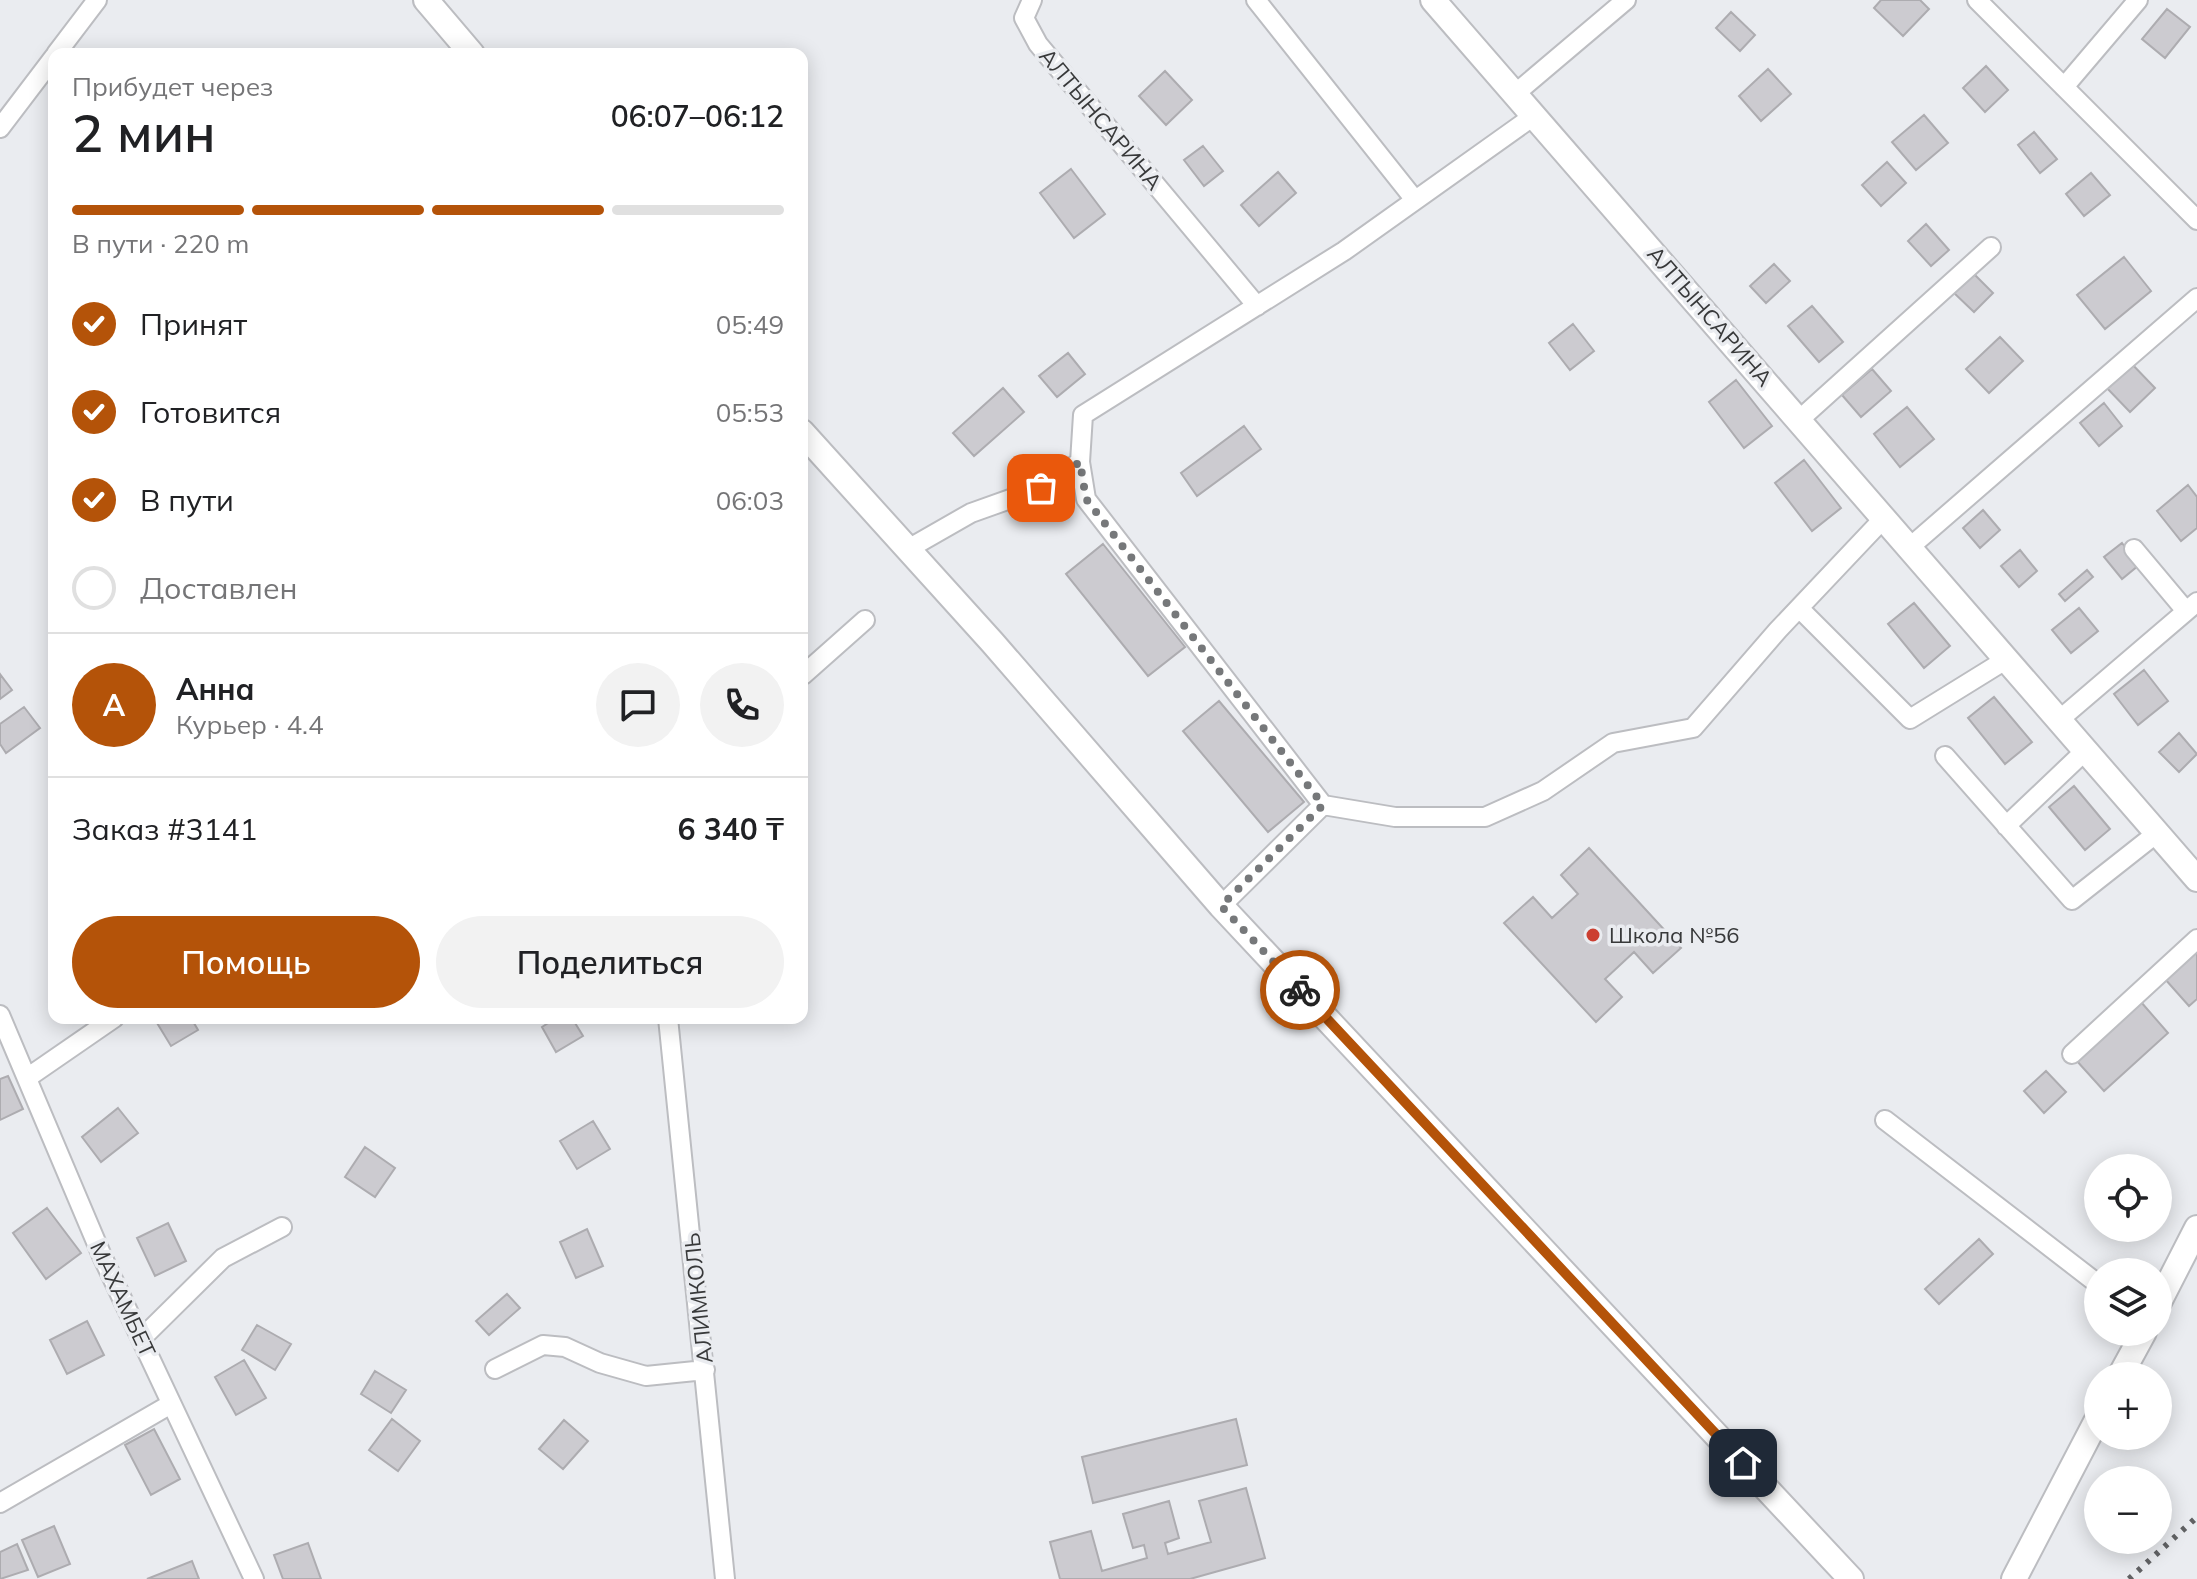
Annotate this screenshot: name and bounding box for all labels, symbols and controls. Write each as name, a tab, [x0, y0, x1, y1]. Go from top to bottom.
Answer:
street label: АЛТЫНСАРИНА	[1033, 42, 1169, 196]
text: Прибудет через	[72, 70, 273, 103]
text: 06:07–06:12	[611, 97, 784, 135]
text: 2 мин	[72, 100, 216, 165]
text: В пути · 220 m	[72, 227, 249, 260]
street label: АЛТЫНСАРИНА	[1641, 240, 1779, 392]
icon: check	[72, 302, 116, 346]
text: Принят	[140, 305, 247, 343]
text: 05:49	[716, 308, 784, 341]
icon: check	[72, 390, 116, 434]
text: Готовится	[140, 393, 281, 431]
text: 05:53	[716, 396, 784, 429]
pin	[1007, 454, 1075, 522]
icon: bag	[1019, 466, 1063, 510]
icon: check	[72, 478, 116, 522]
text: В пути	[140, 481, 234, 519]
text: 06:03	[716, 484, 784, 517]
text: Доставлен	[140, 569, 298, 607]
button: chat	[596, 663, 680, 747]
button: phone	[700, 663, 784, 747]
text: Анна	[176, 670, 255, 708]
text: А	[103, 686, 125, 724]
text: Курьер · 4.4	[176, 708, 324, 741]
text: Заказ #3141	[72, 810, 257, 848]
text: 6 340 ₸	[678, 810, 784, 848]
button: Помощь	[72, 916, 420, 1008]
button: Поделиться	[436, 916, 784, 1008]
place label: Школа №56	[1609, 921, 1740, 949]
marker: Школа №56	[1584, 926, 1602, 944]
courier	[1260, 950, 1340, 1030]
icon: bike	[1278, 968, 1322, 1012]
map controls	[2084, 1154, 2172, 1554]
button: locate	[2084, 1154, 2172, 1242]
street label: АЛИМКОЛЬ	[677, 1231, 719, 1365]
street label: МАХАМБЕТ	[84, 1237, 162, 1361]
button: layers	[2084, 1258, 2172, 1346]
button: +	[2084, 1362, 2172, 1450]
pin	[1709, 1429, 1777, 1497]
icon: home	[1721, 1441, 1765, 1485]
button: −	[2084, 1466, 2172, 1554]

